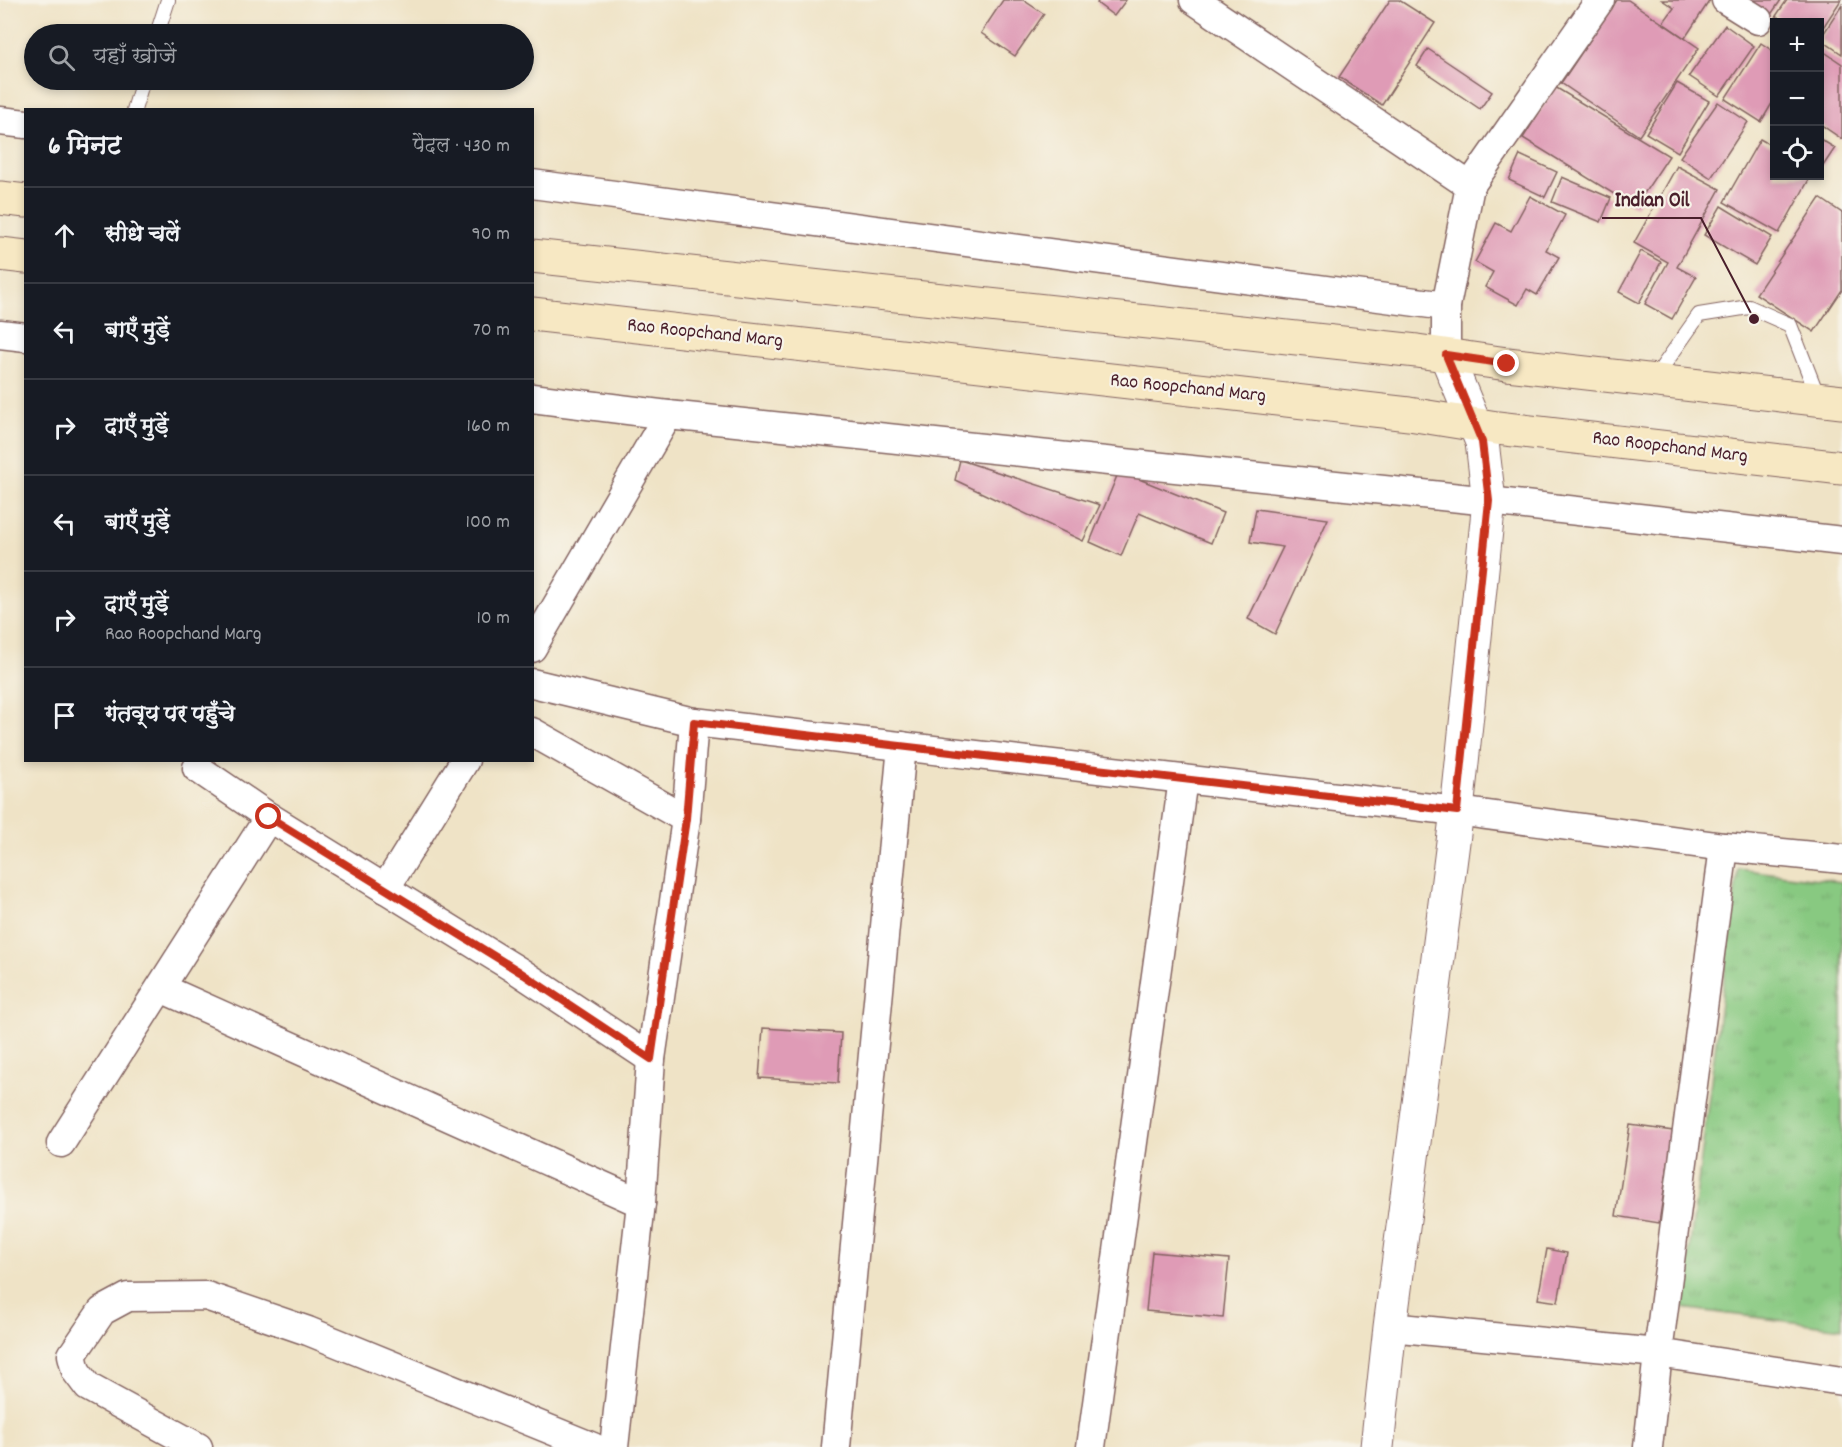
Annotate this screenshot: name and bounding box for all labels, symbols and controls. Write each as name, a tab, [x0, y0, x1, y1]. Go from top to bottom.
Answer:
map controls	[1770, 18, 1824, 180]
button: +	[1770, 18, 1824, 72]
search box	[24, 24, 534, 90]
icon: search	[45, 41, 78, 74]
text: यहाँ खोजें	[93, 42, 176, 73]
button: −	[1770, 72, 1824, 126]
button: locate	[1770, 126, 1824, 180]
text: 6 मिनट	[48, 129, 121, 166]
text: पैदल · 430 m	[413, 133, 510, 161]
callout: Indian Oil	[1602, 179, 1701, 218]
text: Indian Oil	[1614, 187, 1691, 217]
icon: ahead	[48, 219, 81, 252]
text: सीधे चलें	[105, 220, 180, 251]
text: 90 m	[472, 221, 510, 249]
street label: Rao Roopchand Marg	[626, 312, 784, 356]
icon: left	[48, 315, 81, 348]
text: बाएँ मुड़ें	[105, 316, 170, 347]
text: 70 m	[473, 317, 510, 345]
route end	[1493, 350, 1519, 376]
street label: Rao Roopchand Marg	[1109, 367, 1267, 411]
icon: right	[48, 411, 81, 444]
text: दाएँ मुड़ें	[105, 412, 169, 443]
text: 160 m	[467, 413, 510, 441]
street label: Rao Roopchand Marg	[1591, 425, 1749, 471]
icon: left	[48, 507, 81, 540]
text: बाएँ मुड़ें	[105, 508, 170, 539]
text: 100 m	[466, 509, 510, 537]
text: दाएँ मुड़ें	[105, 590, 169, 621]
icon: right	[48, 603, 81, 636]
text: 10 m	[476, 605, 510, 633]
text: Rao Roopchand Marg	[105, 621, 261, 649]
icon: arrive	[48, 699, 81, 732]
text: गंतव्य पर पहुँचे	[105, 700, 235, 731]
route start	[255, 803, 281, 829]

